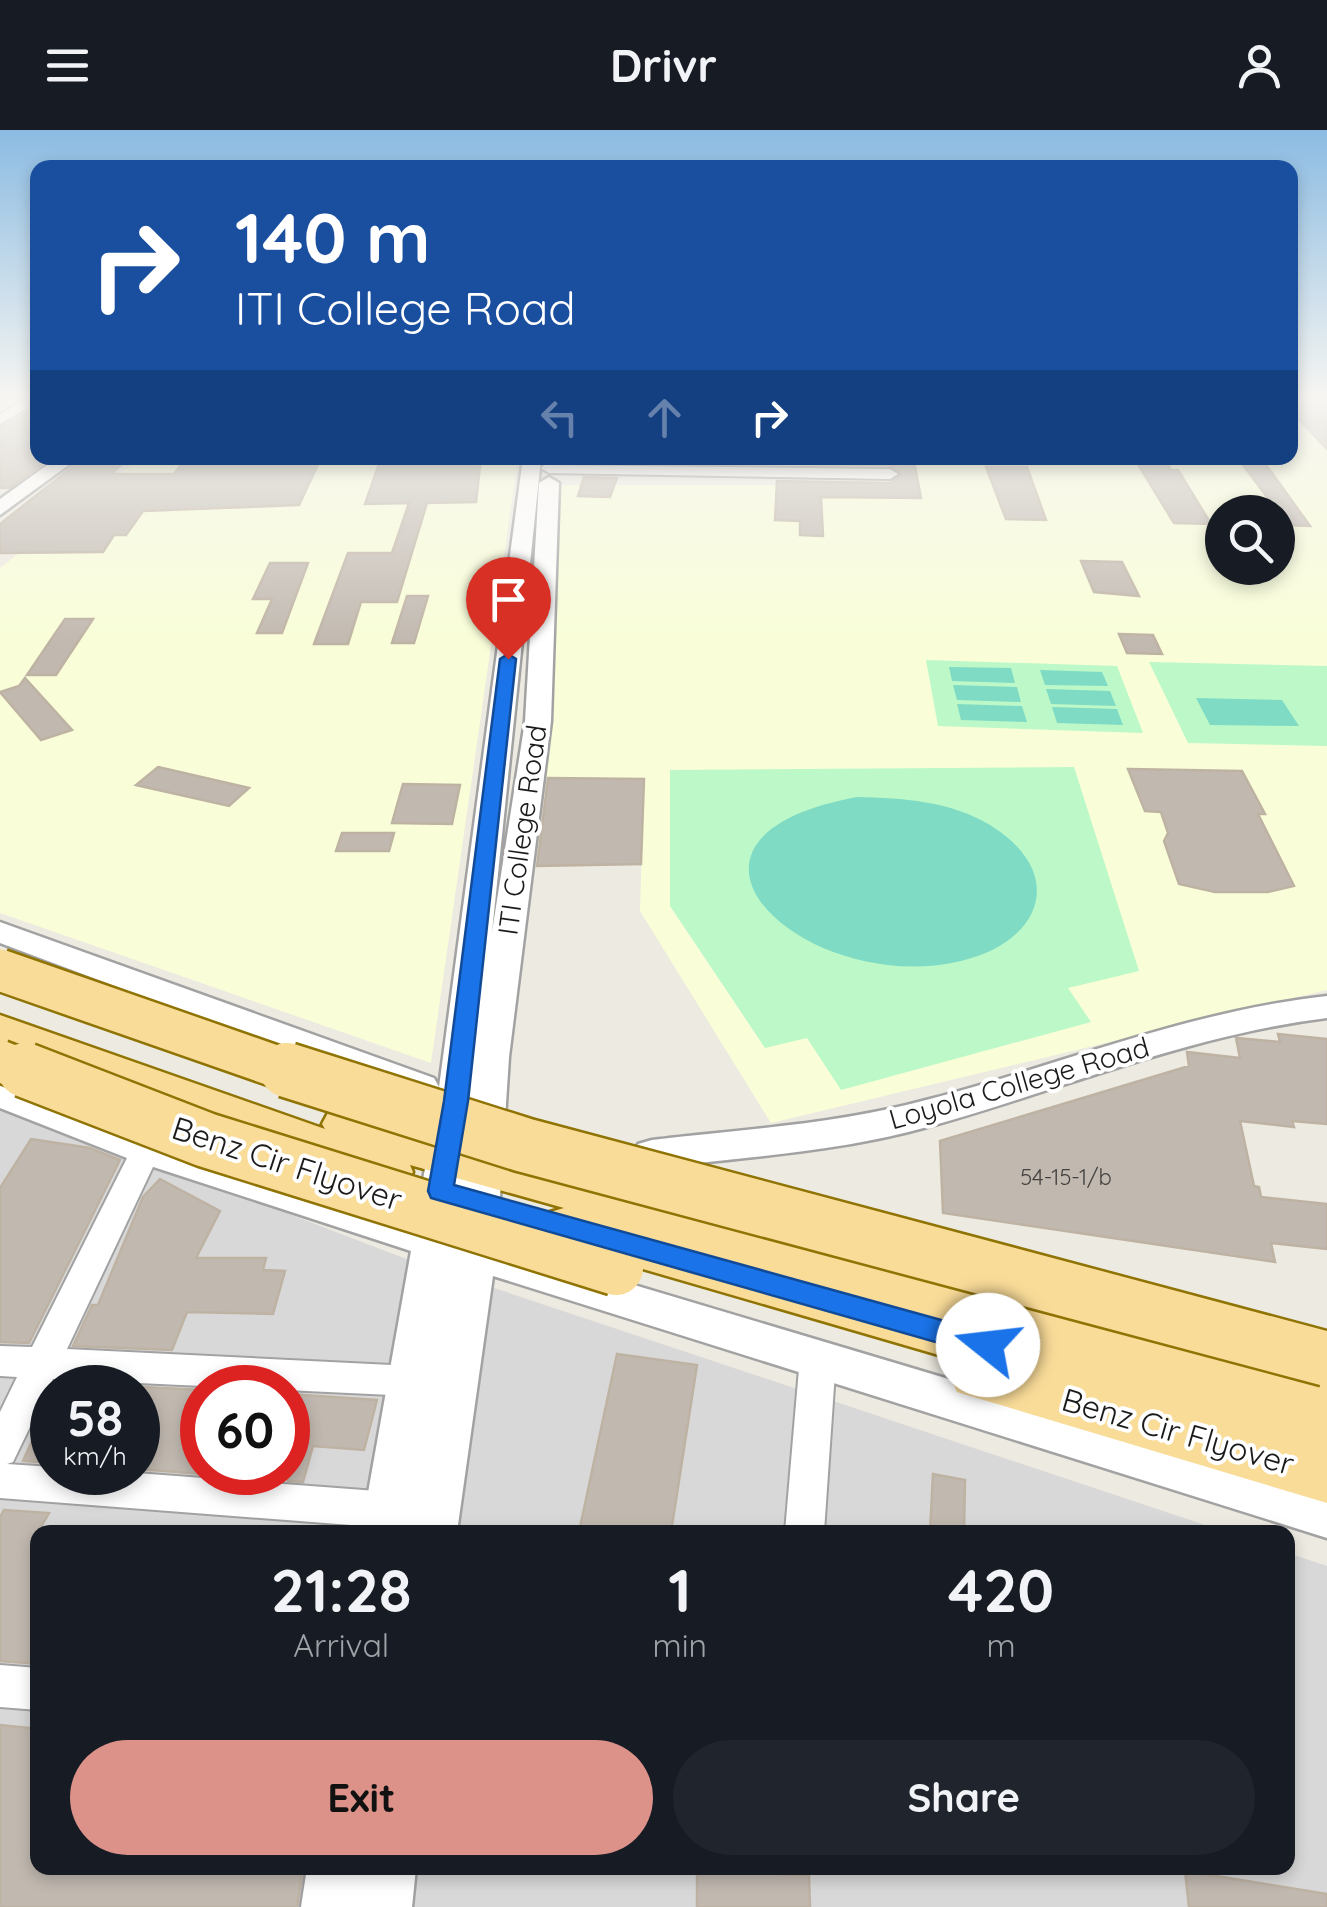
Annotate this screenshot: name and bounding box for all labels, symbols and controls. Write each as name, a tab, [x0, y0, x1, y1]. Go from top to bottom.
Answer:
text: Drivr	[610, 37, 717, 93]
icon: menu	[40, 38, 95, 93]
icon: person	[1232, 38, 1287, 93]
text: 140 m	[235, 193, 431, 281]
icon: right	[70, 200, 200, 330]
text: ITI College Road	[235, 280, 576, 336]
icon: left	[532, 390, 587, 445]
icon: ahead	[637, 390, 692, 445]
icon: right	[742, 390, 797, 445]
map controls	[1205, 495, 1295, 585]
button: search	[1205, 495, 1295, 585]
pin	[466, 557, 551, 660]
icon: arrive	[481, 572, 536, 627]
street label: ITI College Road	[489, 723, 554, 937]
street label: Loyola College Road	[885, 1029, 1153, 1136]
street label: Benz Cir Flyover	[167, 1107, 407, 1219]
house number: 54-15-1/b	[1020, 1163, 1112, 1191]
position arrow	[936, 1293, 1040, 1397]
speed limit sign: 60	[180, 1365, 310, 1495]
street label: Benz Cir Flyover	[1058, 1379, 1299, 1483]
text: 58	[67, 1386, 123, 1449]
text: km/h	[63, 1440, 127, 1471]
text: 21:28	[271, 1552, 412, 1627]
text: 1	[668, 1552, 691, 1627]
text: 420	[948, 1552, 1054, 1627]
text: Arrival	[293, 1625, 389, 1665]
text: min	[653, 1625, 707, 1665]
text: m	[986, 1625, 1016, 1665]
button: Exit	[70, 1740, 653, 1855]
button: Share	[673, 1740, 1255, 1855]

